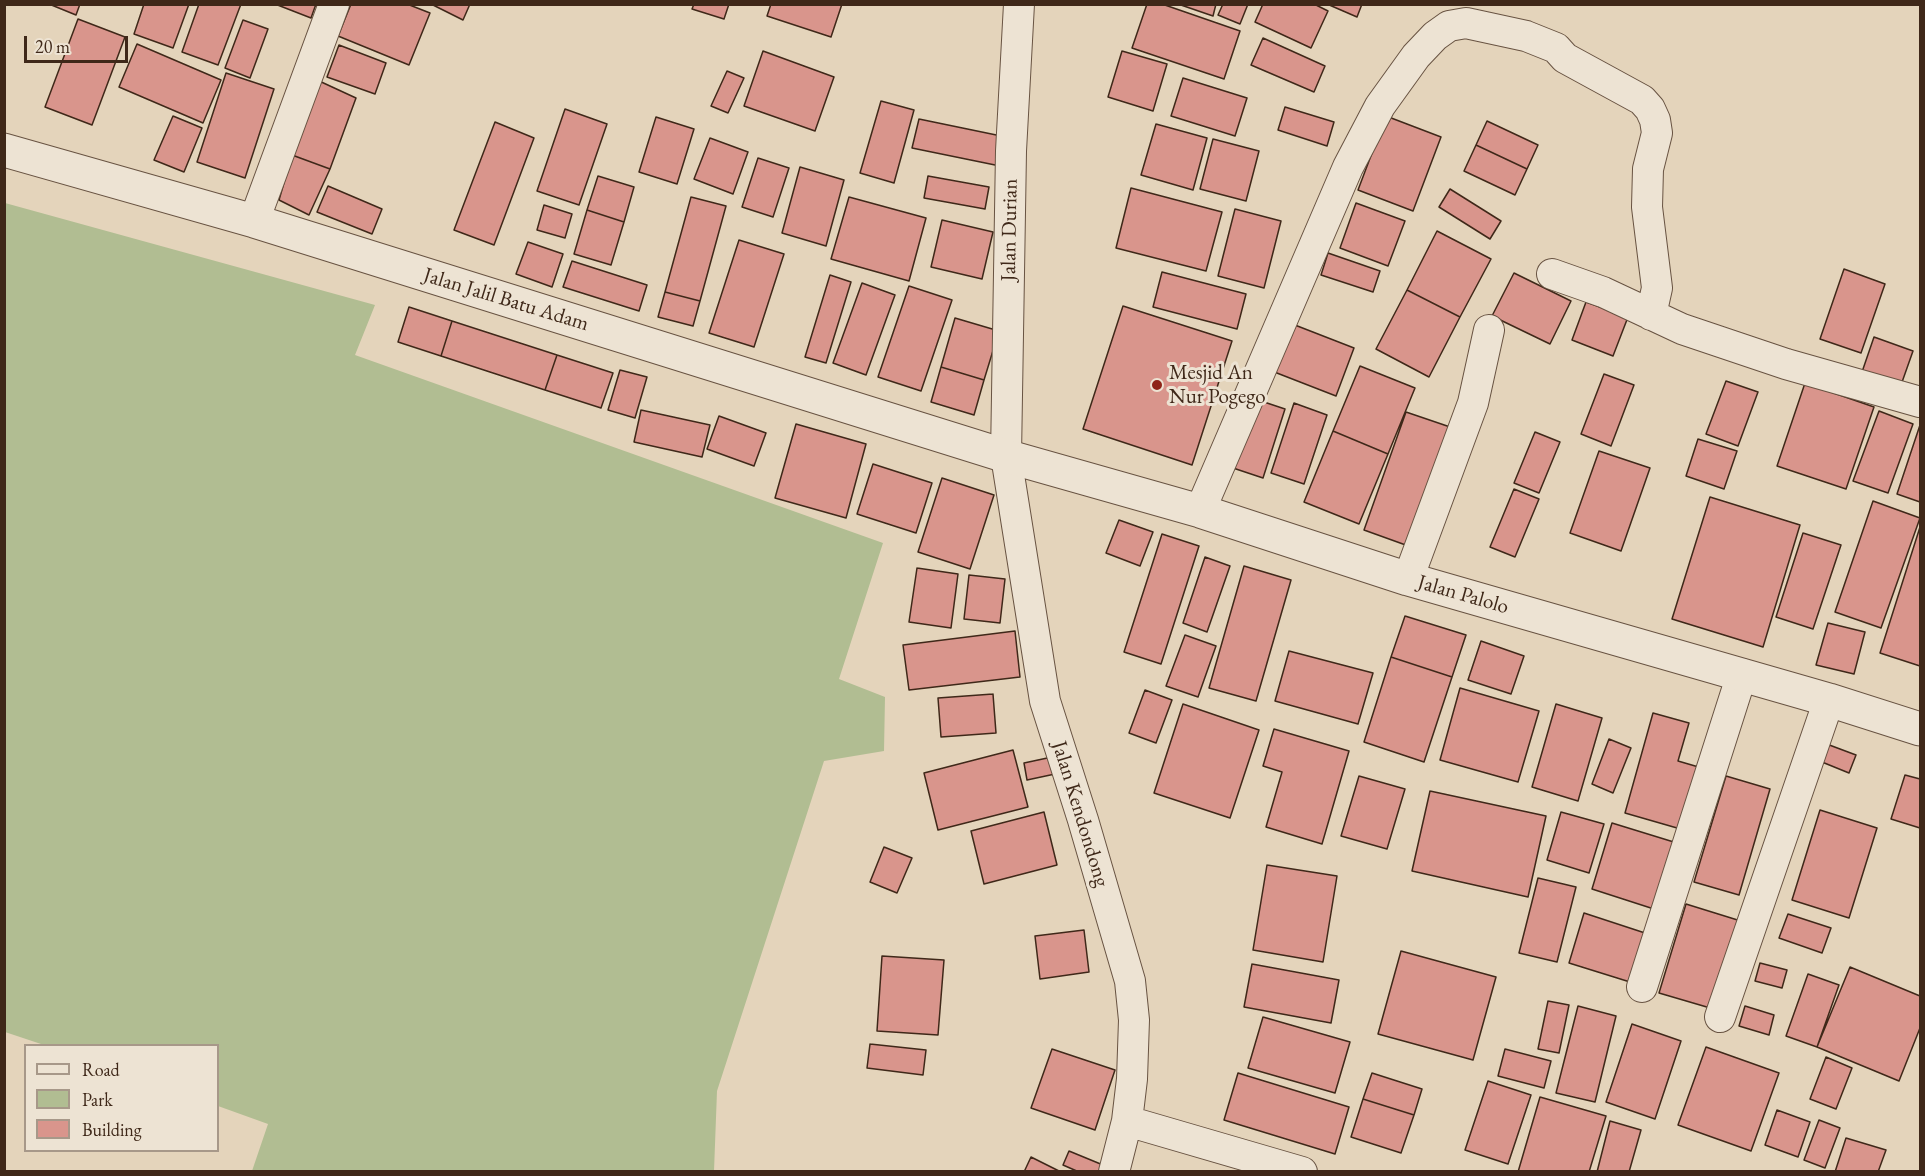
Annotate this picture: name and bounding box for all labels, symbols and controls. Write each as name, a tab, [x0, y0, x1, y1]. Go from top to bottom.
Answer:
scale bar	[27, 24, 130, 62]
text: 20 m	[35, 35, 70, 58]
street label: Jalan Durian	[997, 178, 1023, 282]
street label: Jalan Jalil Batu Adam	[420, 263, 592, 337]
place label: Mesjid An Nur Pogego	[1169, 360, 1266, 410]
marker: Mesjid An Nur Pogego	[1150, 378, 1164, 392]
street label: Jalan Palolo	[1414, 570, 1512, 620]
street label: Jalan Kendondong	[1046, 738, 1114, 890]
legend	[24, 1044, 219, 1152]
text: Road	[82, 1058, 120, 1081]
text: Park	[82, 1088, 113, 1111]
text: Building	[82, 1118, 142, 1141]

